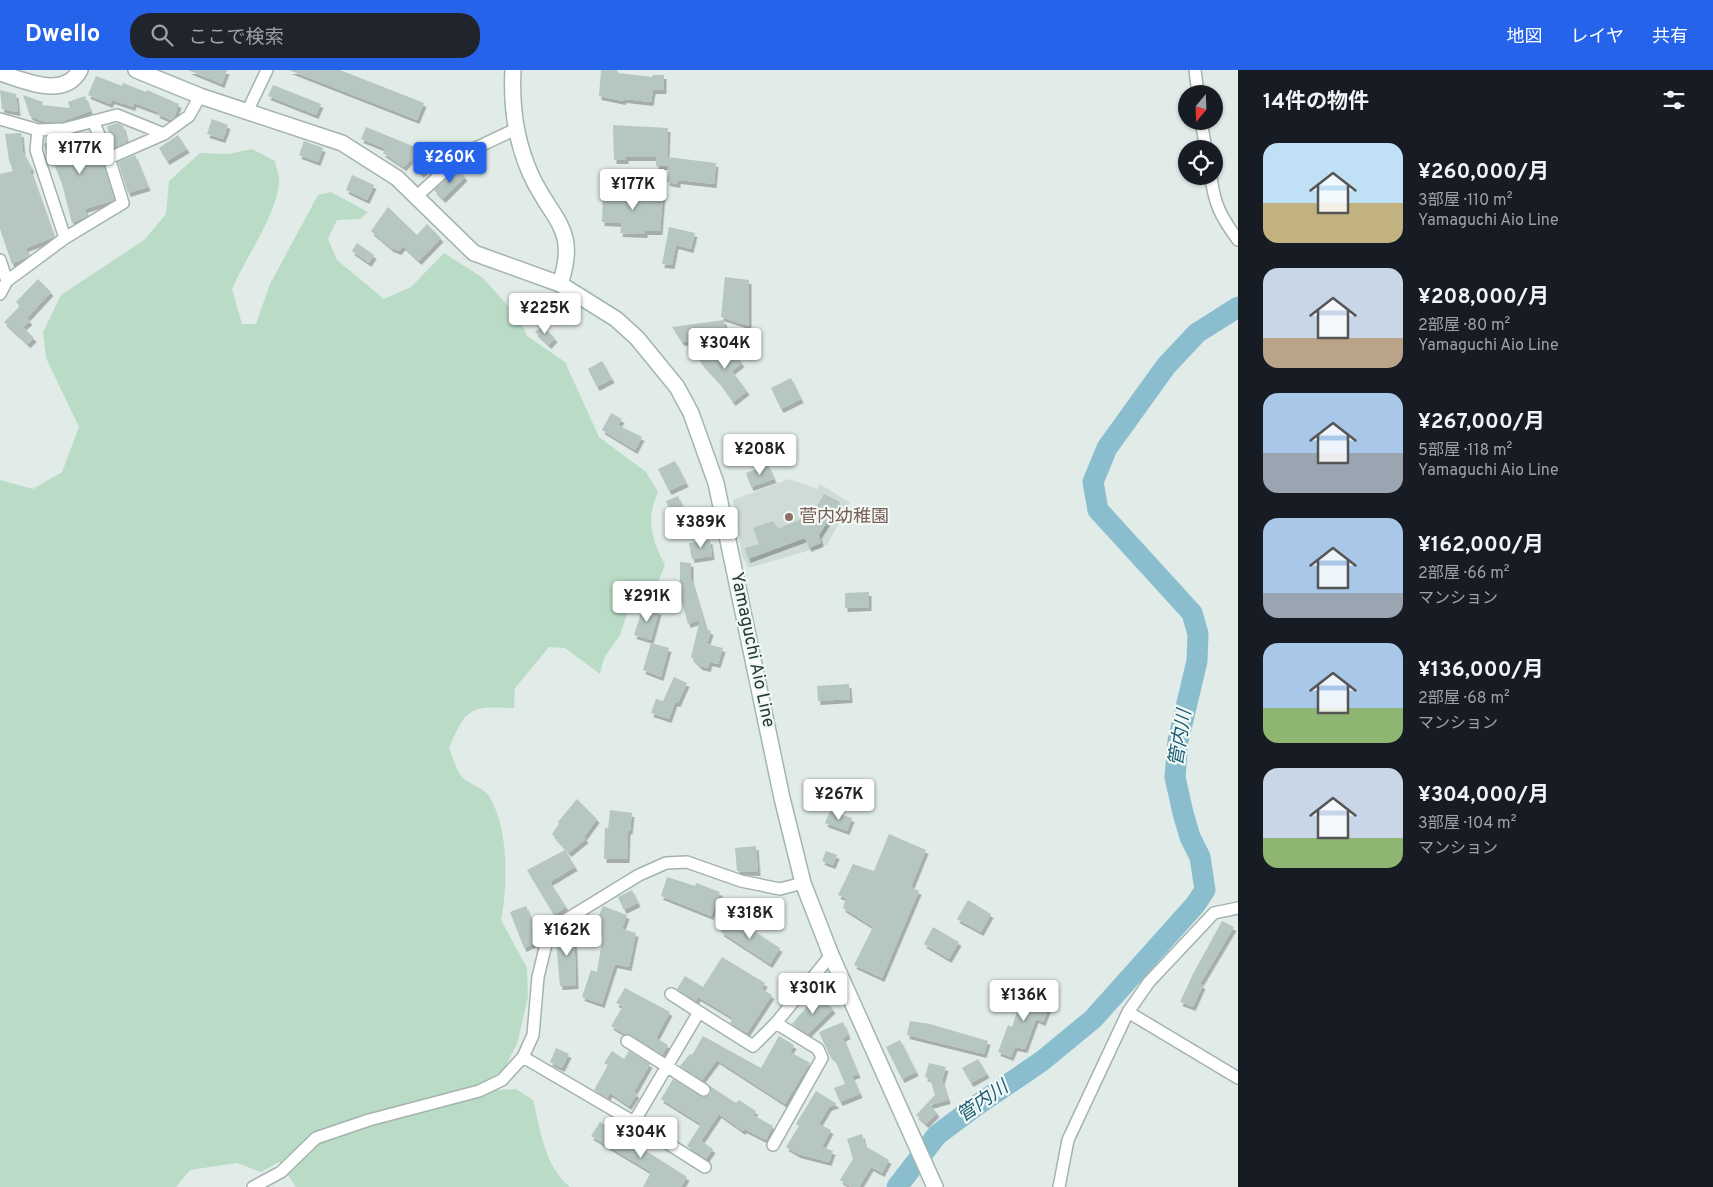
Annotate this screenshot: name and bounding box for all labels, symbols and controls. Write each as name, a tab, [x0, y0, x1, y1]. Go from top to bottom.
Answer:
search box	[130, 13, 480, 58]
text: Dwello	[25, 20, 100, 50]
icon: search	[148, 21, 176, 49]
text: ここで検索	[188, 26, 283, 50]
text: 地図	[1507, 26, 1543, 49]
text: レイヤ	[1571, 26, 1624, 49]
text: 共有	[1652, 26, 1688, 49]
north arrow	[1178, 85, 1222, 130]
map controls	[1178, 85, 1223, 185]
icon: filters	[1660, 86, 1688, 114]
text: 14件の物件	[1263, 89, 1369, 116]
pin: ¥177K	[45, 132, 115, 175]
text: ¥177K	[58, 139, 102, 159]
button: locate	[1178, 140, 1223, 185]
pin: ¥260K	[415, 142, 485, 184]
text: ¥260K	[424, 148, 476, 168]
text: ¥260,000/月	[1418, 159, 1549, 186]
icon: home	[1303, 163, 1363, 223]
pin: ¥177K	[598, 168, 668, 211]
text: ¥177K	[611, 175, 655, 195]
text: 3部屋 · 110 m²	[1418, 191, 1512, 211]
text: Yamaguchi Aio Line	[1418, 211, 1559, 231]
text: ¥208,000/月	[1418, 284, 1549, 311]
icon: home	[1303, 288, 1363, 348]
pin: ¥225K	[510, 292, 580, 335]
text: ¥225K	[520, 299, 570, 319]
text: 2部屋 · 80 m²	[1418, 316, 1510, 336]
pin: ¥304K	[690, 328, 760, 370]
text: ¥304K	[699, 334, 751, 354]
text: Yamaguchi Aio Line	[1418, 336, 1559, 356]
text: ¥267,000/月	[1418, 409, 1545, 436]
icon: home	[1303, 413, 1363, 473]
pin: ¥208K	[725, 434, 795, 476]
text: ¥208K	[734, 440, 786, 460]
text: 5部屋 · 118 m²	[1418, 441, 1512, 461]
text: Yamaguchi Aio Line	[1418, 461, 1559, 481]
pin: ¥389K	[666, 506, 736, 549]
place label: 菅内幼稚園	[799, 506, 889, 529]
marker: 菅内幼稚園	[783, 511, 795, 523]
text: ¥389K	[676, 513, 726, 533]
text: ¥162,000/月	[1418, 532, 1544, 559]
icon: home	[1303, 538, 1363, 598]
text: 2部屋 · 66 m²	[1418, 564, 1510, 584]
street label: Yamaguchi Aio Line	[724, 570, 780, 730]
pin: ¥291K	[612, 580, 682, 623]
text: ¥291K	[623, 587, 671, 607]
text: マンション	[1418, 589, 1498, 609]
text: ¥136,000/月	[1418, 657, 1543, 684]
icon: home	[1303, 663, 1363, 723]
text: 2部屋 · 68 m²	[1418, 689, 1510, 709]
water label: 管内川	[1165, 706, 1198, 768]
text: マンション	[1418, 714, 1498, 734]
pin: ¥267K	[804, 778, 874, 821]
text: ¥304,000/月	[1418, 782, 1549, 809]
text: ¥267K	[814, 785, 864, 805]
icon: home	[1303, 788, 1363, 848]
text: 3部屋 · 104 m²	[1418, 814, 1516, 834]
text: マンション	[1418, 839, 1498, 859]
pin: ¥318K	[715, 898, 785, 940]
text: ¥318K	[726, 904, 774, 924]
pin: ¥162K	[532, 914, 602, 957]
text: ¥162K	[543, 921, 591, 941]
pin: ¥301K	[778, 972, 848, 1015]
text: ¥301K	[789, 979, 837, 999]
pin: ¥136K	[989, 980, 1059, 1022]
text: ¥136K	[1001, 986, 1047, 1006]
water label: 管内川	[953, 1075, 1015, 1128]
pin: ¥304K	[606, 1116, 676, 1159]
text: ¥304K	[615, 1123, 667, 1143]

